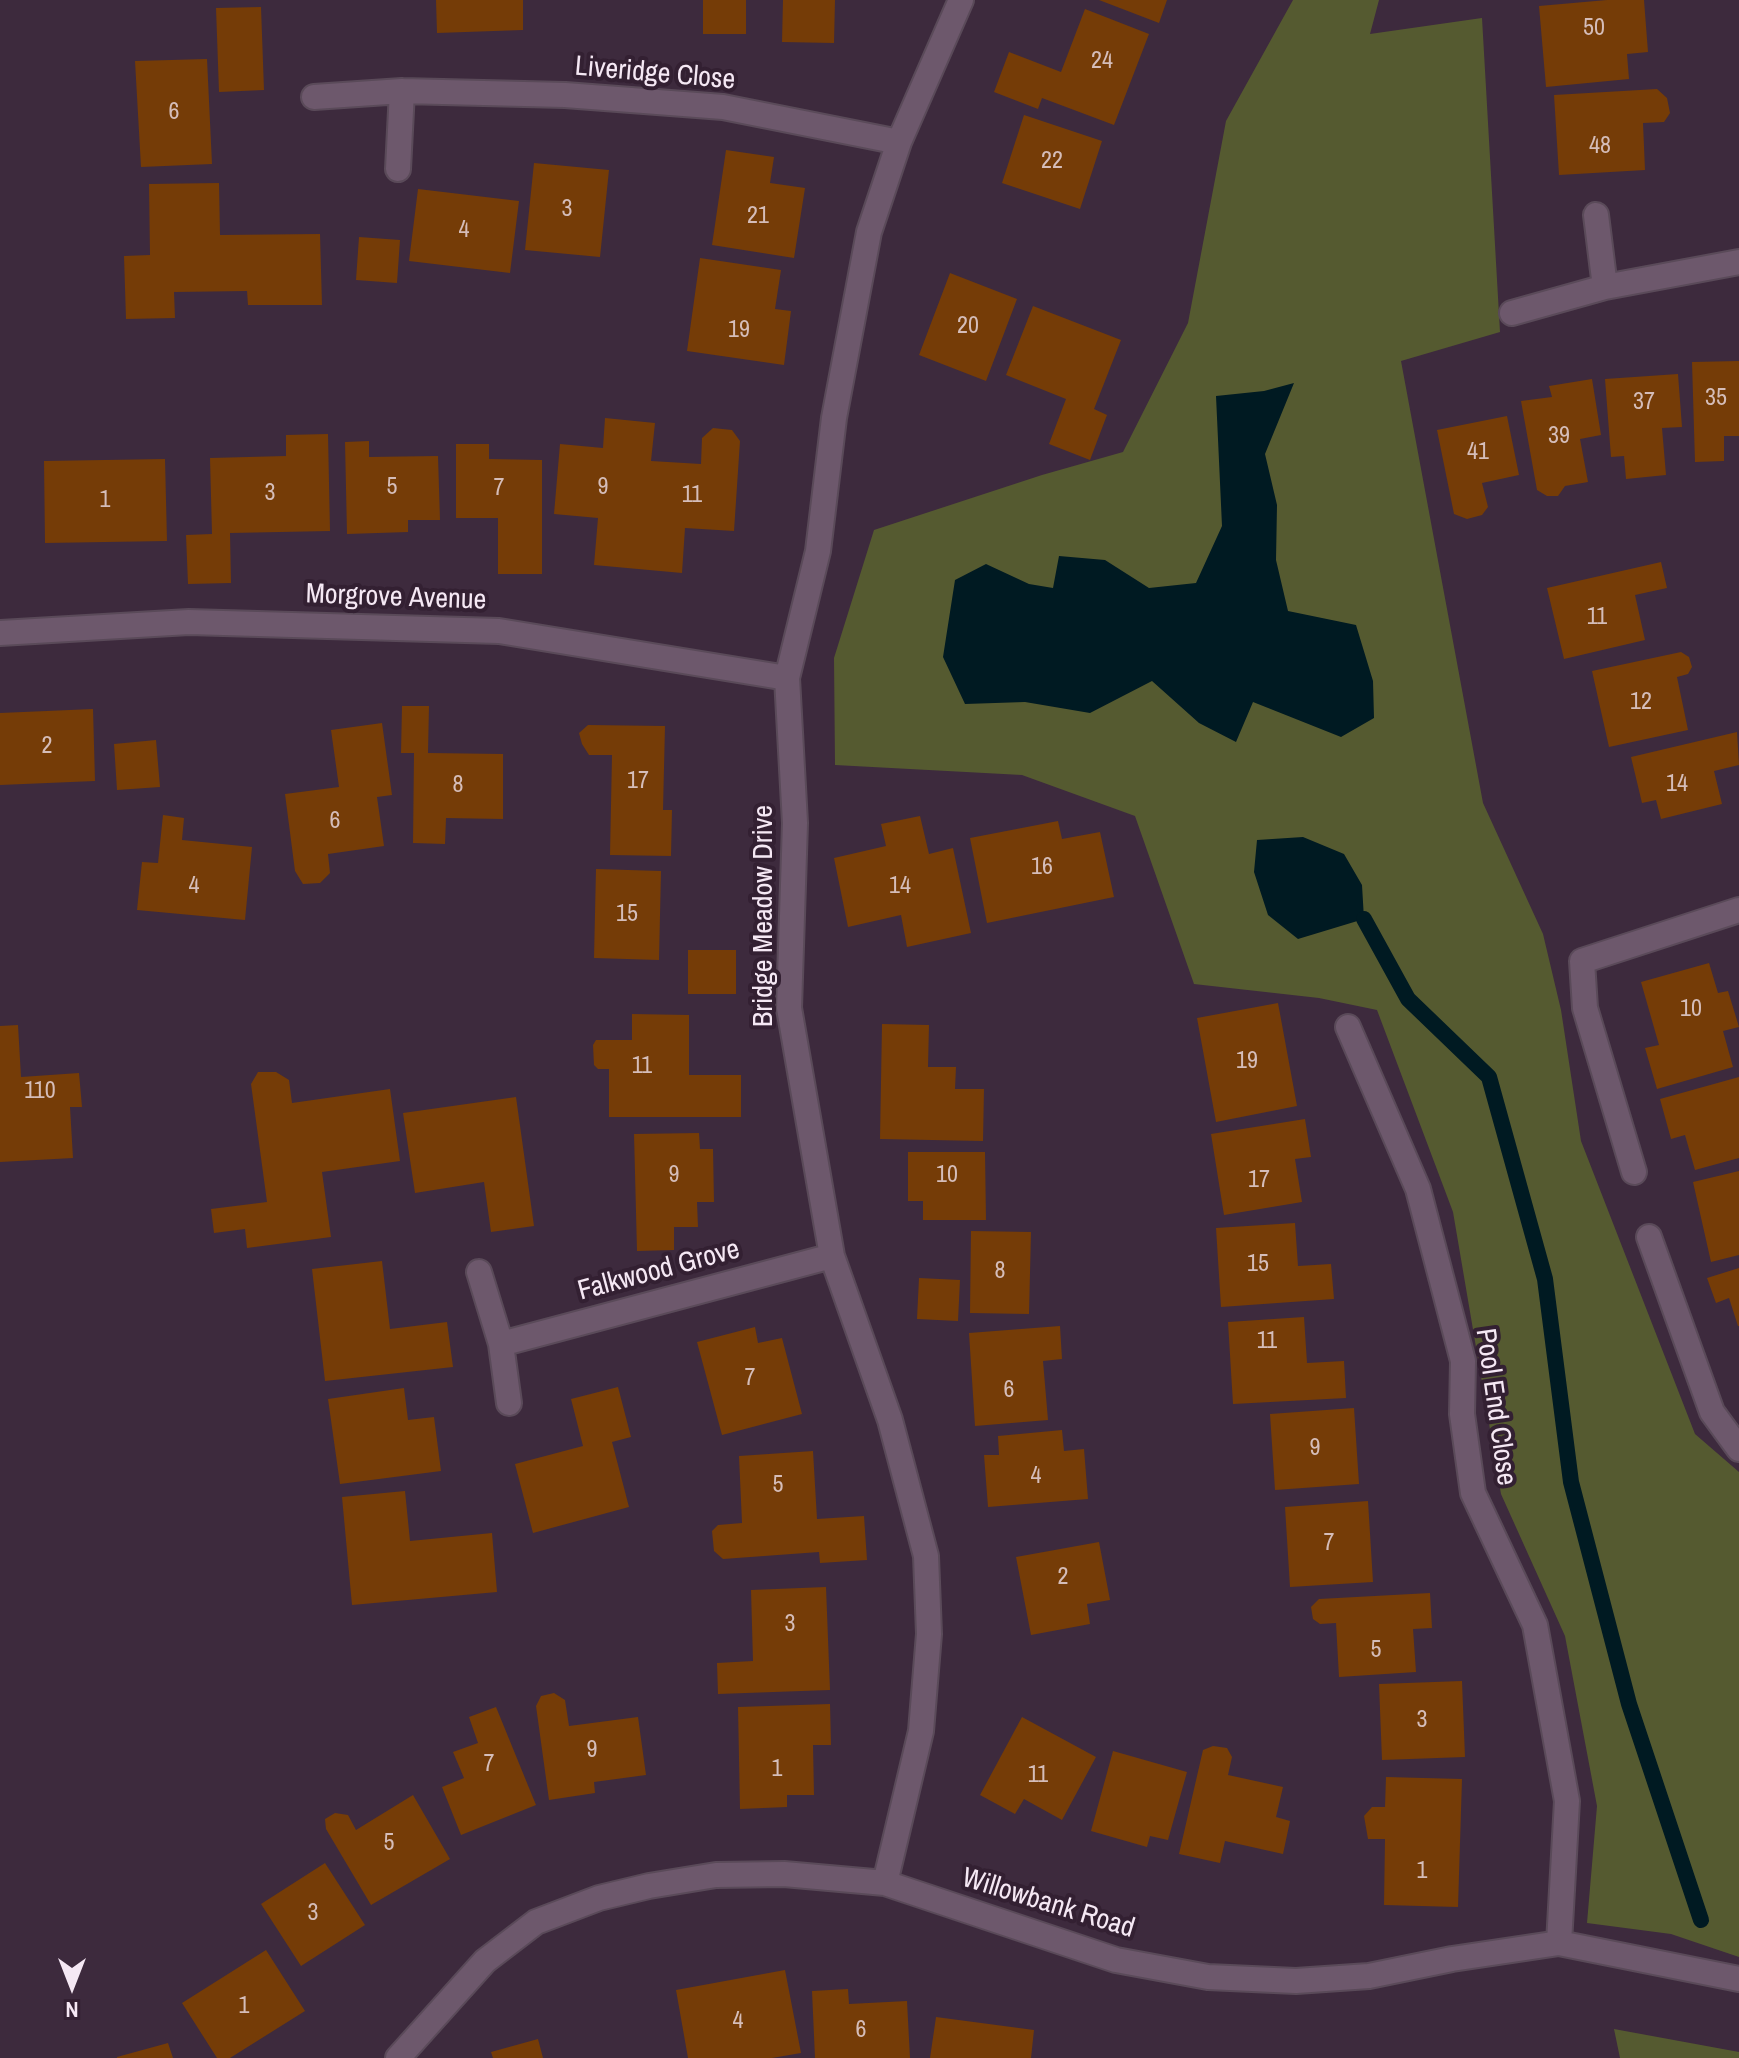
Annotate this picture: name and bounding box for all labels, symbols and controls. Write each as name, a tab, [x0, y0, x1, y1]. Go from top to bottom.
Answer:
house number: 50	[1583, 15, 1605, 43]
house number: 24	[1091, 48, 1113, 76]
street label: Liveridge Close	[573, 50, 737, 98]
house number: 6	[169, 99, 179, 127]
house number: 48	[1589, 133, 1611, 161]
house number: 22	[1041, 148, 1063, 176]
house number: 3	[562, 196, 572, 224]
house number: 21	[747, 203, 769, 231]
house number: 4	[459, 217, 469, 245]
house number: 20	[957, 313, 979, 341]
house number: 19	[728, 317, 750, 345]
house number: 35	[1705, 385, 1727, 413]
house number: 37	[1633, 389, 1655, 417]
house number: 39	[1548, 423, 1570, 451]
house number: 41	[1467, 439, 1489, 467]
house number: 5	[387, 474, 397, 502]
house number: 9	[598, 474, 608, 502]
house number: 7	[494, 475, 504, 503]
house number: 3	[265, 480, 275, 508]
house number: 11	[682, 482, 702, 510]
house number: 1	[100, 487, 110, 515]
street label: Morgrove Avenue	[305, 578, 487, 618]
house number: 11	[1587, 604, 1607, 632]
house number: 12	[1630, 689, 1652, 717]
house number: 2	[42, 733, 52, 761]
house number: 17	[627, 768, 649, 796]
house number: 14	[1666, 771, 1688, 799]
house number: 8	[453, 772, 463, 800]
street label: Bridge Meadow Drive	[747, 805, 781, 1027]
house number: 6	[330, 808, 340, 836]
house number: 16	[1031, 854, 1053, 882]
house number: 4	[189, 873, 199, 901]
house number: 14	[889, 873, 911, 901]
house number: 15	[616, 901, 638, 929]
house number: 10	[1680, 996, 1702, 1024]
house number: 19	[1236, 1048, 1258, 1076]
house number: 11	[632, 1053, 652, 1081]
house number: 110	[24, 1078, 56, 1106]
house number: 9	[669, 1162, 679, 1190]
house number: 10	[936, 1162, 958, 1190]
house number: 17	[1248, 1167, 1270, 1195]
street label: Falkwood Grove	[574, 1233, 744, 1309]
house number: 15	[1247, 1251, 1269, 1279]
house number: 8	[995, 1258, 1005, 1286]
street label: Pool End Close	[1467, 1326, 1523, 1488]
house number: 11	[1257, 1328, 1277, 1356]
house number: 7	[745, 1365, 755, 1393]
house number: 6	[1004, 1377, 1014, 1405]
house number: 9	[1310, 1435, 1320, 1463]
house number: 4	[1031, 1463, 1041, 1491]
house number: 5	[773, 1472, 783, 1500]
house number: 7	[1324, 1530, 1334, 1558]
house number: 2	[1058, 1564, 1068, 1592]
house number: 3	[785, 1611, 795, 1639]
house number: 5	[1371, 1637, 1381, 1665]
house number: 3	[1417, 1707, 1427, 1735]
house number: 9	[587, 1737, 597, 1765]
house number: 7	[484, 1751, 494, 1779]
house number: 1	[772, 1756, 782, 1784]
house number: 11	[1028, 1762, 1048, 1790]
house number: 5	[384, 1830, 394, 1858]
house number: 1	[1417, 1858, 1427, 1886]
street label: Willowbank Road	[958, 1862, 1138, 1946]
house number: 3	[308, 1900, 318, 1928]
north arrow	[32, 1946, 112, 2026]
house number: 1	[239, 1993, 249, 2021]
text: N	[65, 1995, 79, 2025]
house number: 4	[733, 2008, 743, 2036]
house number: 6	[856, 2017, 866, 2045]

